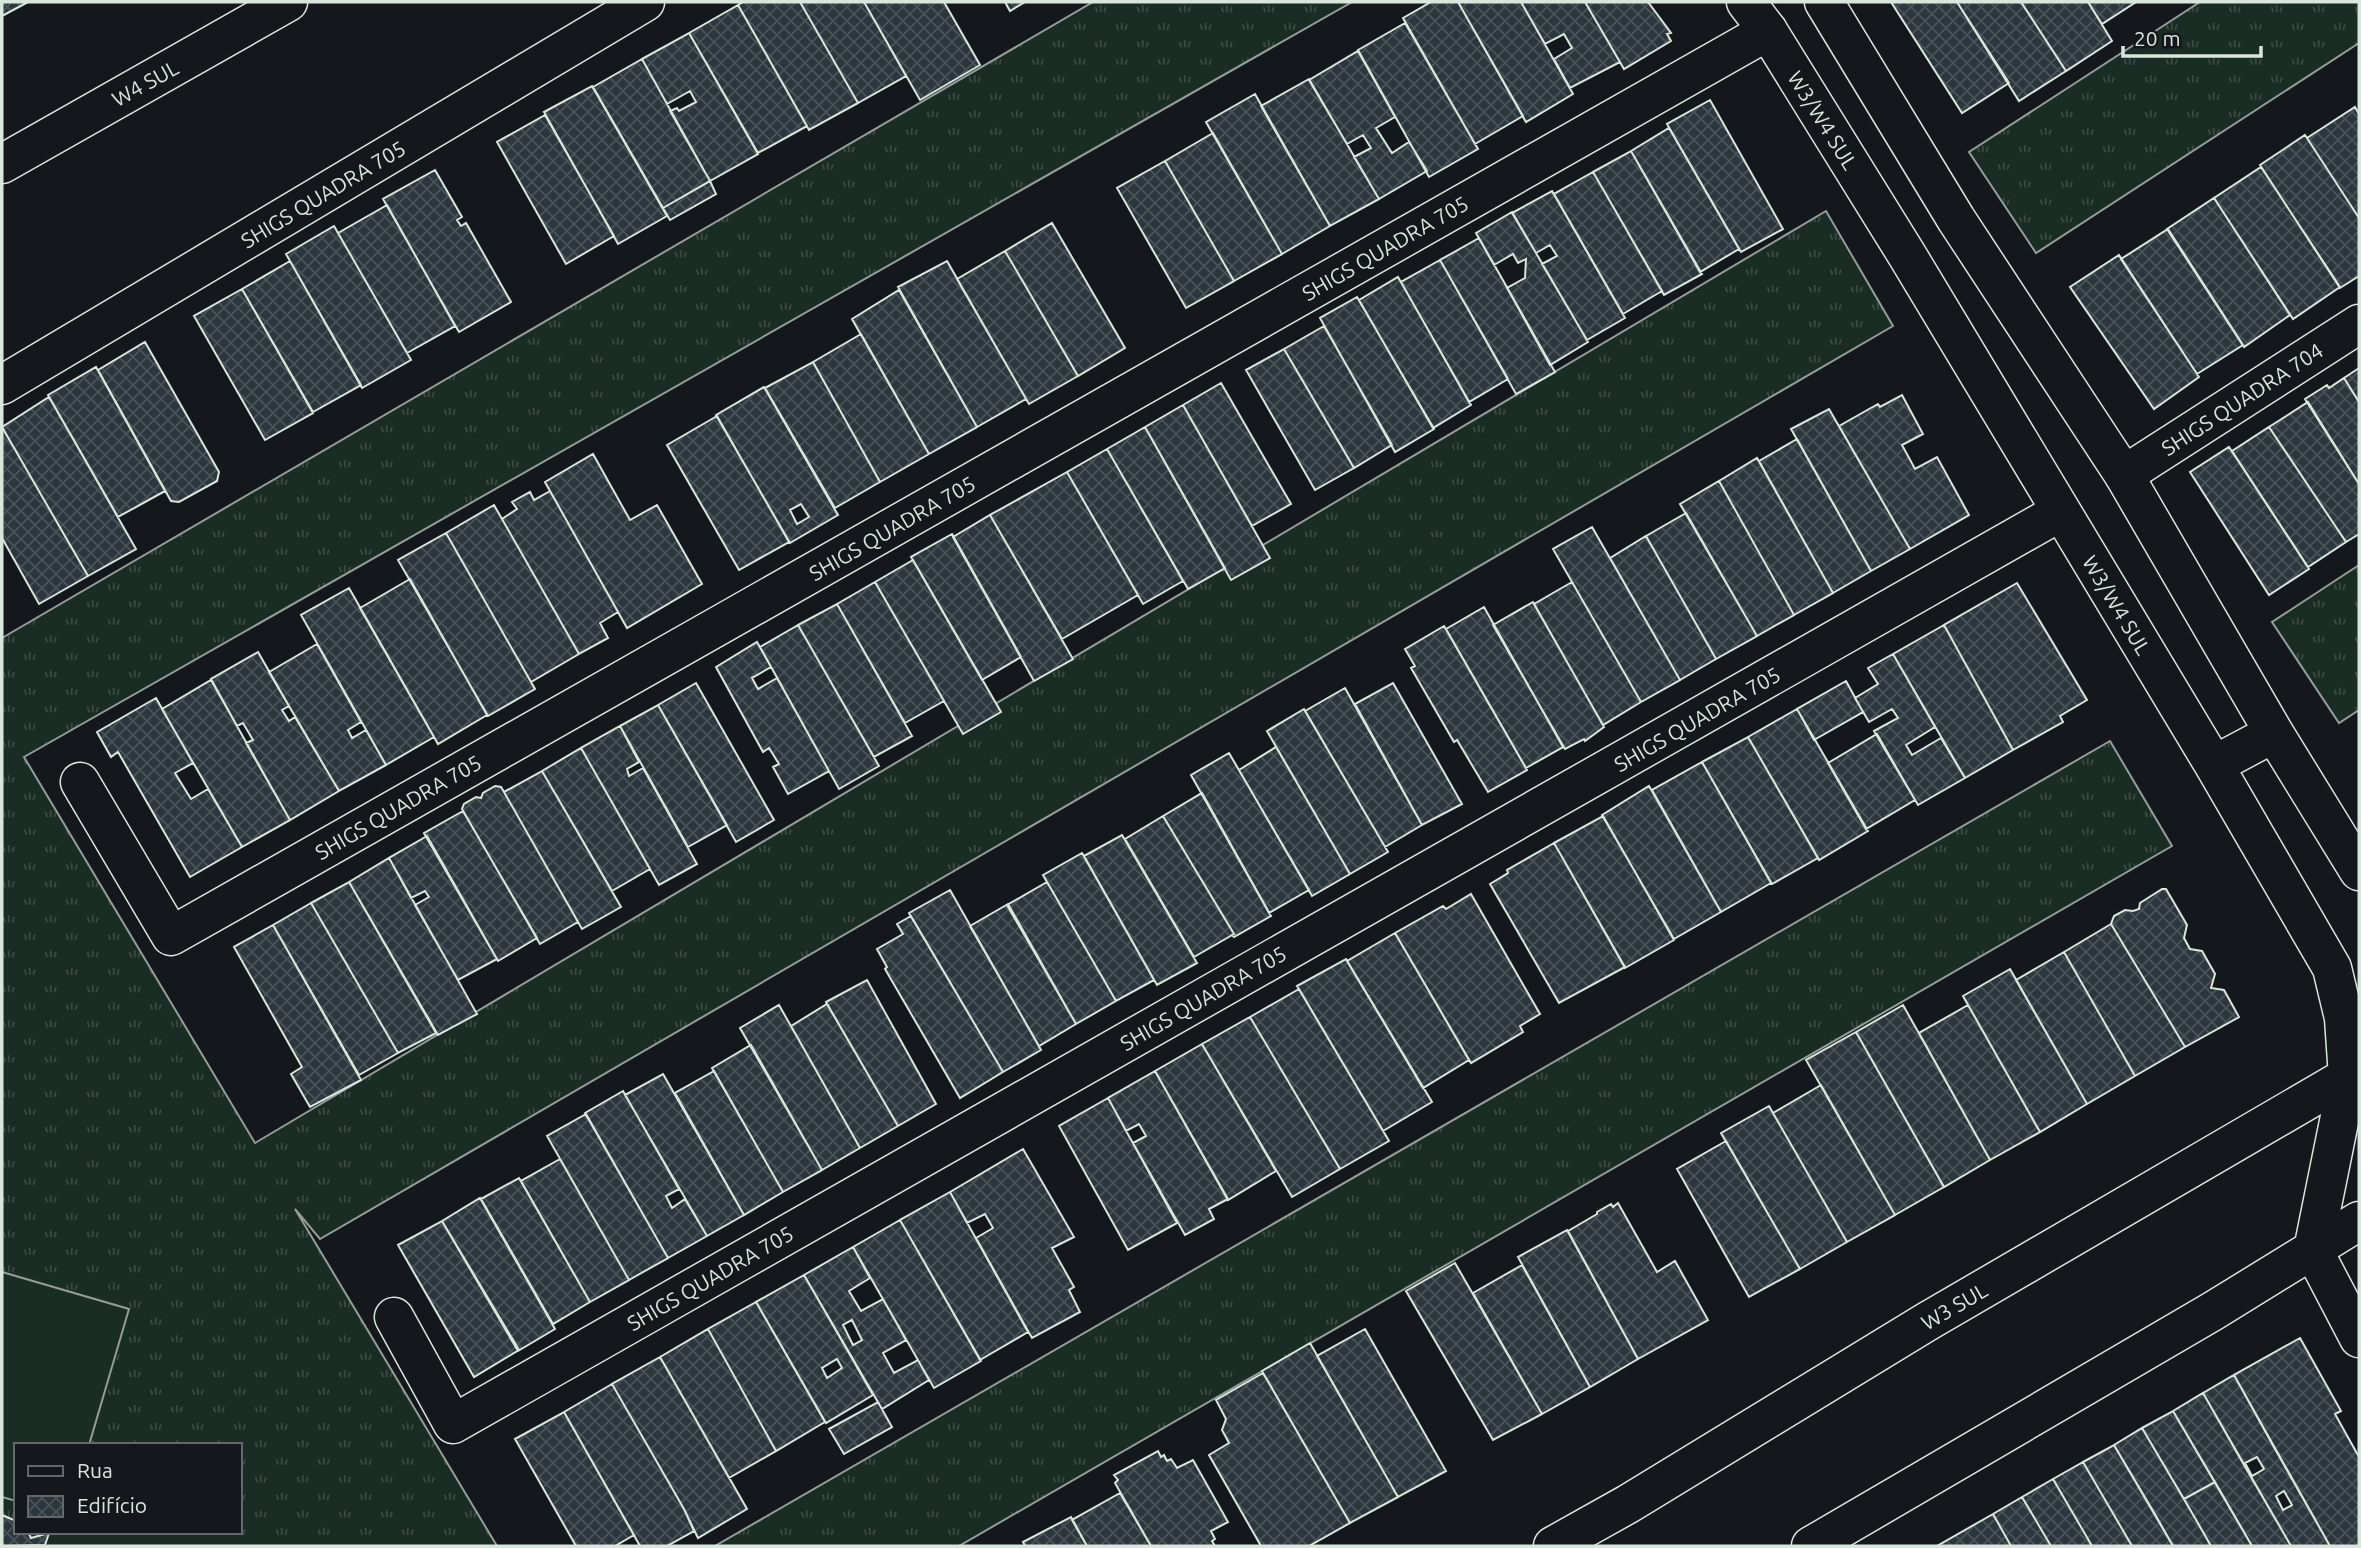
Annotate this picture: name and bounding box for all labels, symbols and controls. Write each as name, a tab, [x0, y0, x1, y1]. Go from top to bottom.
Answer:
scale bar	[2123, 14, 2261, 58]
text: 20 m	[2134, 26, 2181, 50]
street label: W4 SUL	[108, 55, 183, 111]
street label: W3/W4 SUL	[1783, 66, 1863, 174]
street label: SHIGS QUADRA 705	[236, 135, 410, 253]
street label: SHIGS QUADRA 705	[1298, 191, 1472, 305]
street label: SHIGS QUADRA 704	[2157, 338, 2327, 460]
street label: SHIGS QUADRA 705	[805, 471, 979, 585]
street label: W3/W4 SUL	[2078, 551, 2156, 659]
street label: SHIGS QUADRA 705	[1610, 662, 1784, 776]
street label: SHIGS QUADRA 705	[311, 750, 485, 864]
street label: SHIGS QUADRA 705	[1116, 941, 1290, 1055]
street label: SHIGS QUADRA 705	[623, 1221, 797, 1335]
street label: W3 SUL	[1917, 1277, 1991, 1334]
legend	[14, 1443, 242, 1534]
text: Rua	[77, 1458, 113, 1482]
text: Edifício	[77, 1493, 147, 1517]

